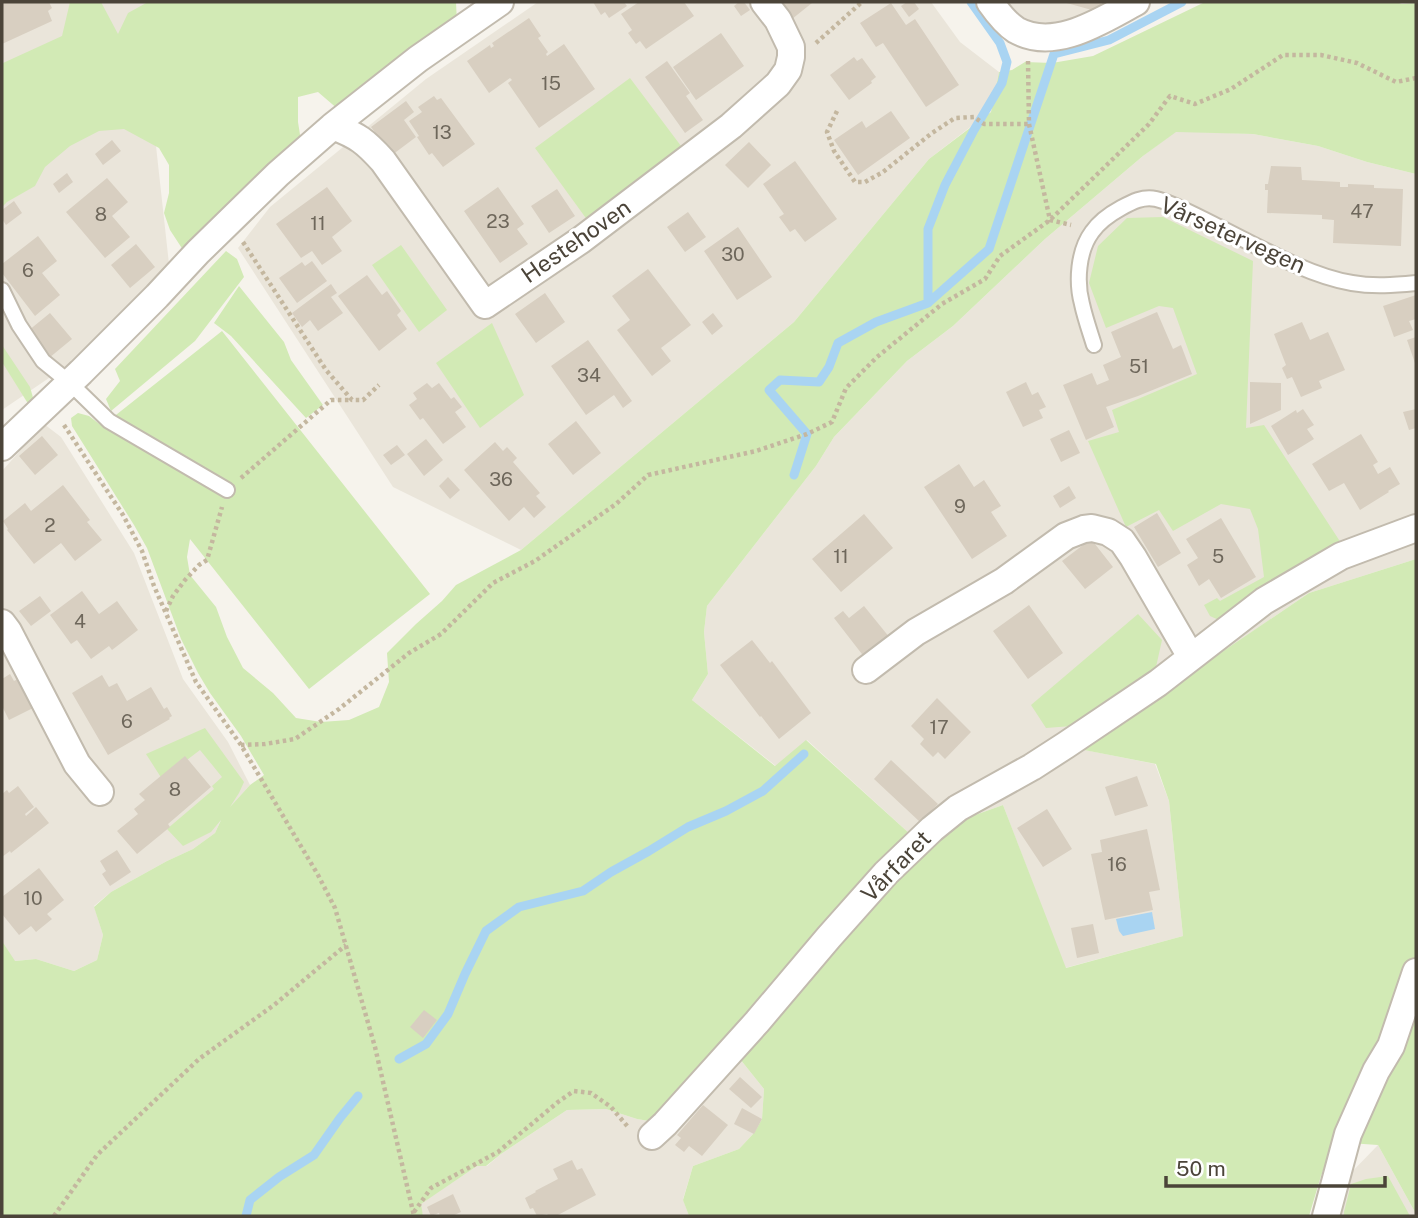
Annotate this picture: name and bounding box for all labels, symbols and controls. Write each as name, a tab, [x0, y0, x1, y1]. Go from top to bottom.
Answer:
house number: 15	[541, 72, 561, 94]
house number: 13	[432, 121, 452, 143]
street label: Vårsetervegen	[1157, 191, 1310, 279]
street label: Hestehoven	[516, 193, 636, 288]
house number: 47	[1350, 200, 1374, 222]
house number: 8	[95, 203, 107, 225]
house number: 23	[486, 210, 510, 232]
house number: 11	[310, 212, 326, 234]
house number: 30	[721, 243, 745, 265]
house number: 6	[22, 259, 34, 281]
house number: 51	[1129, 355, 1149, 377]
house number: 34	[577, 364, 601, 386]
house number: 36	[489, 468, 513, 490]
house number: 9	[954, 495, 966, 517]
house number: 2	[44, 514, 56, 536]
house number: 11	[833, 545, 849, 567]
house number: 5	[1212, 545, 1224, 567]
house number: 4	[74, 610, 86, 632]
house number: 6	[121, 710, 133, 732]
house number: 17	[929, 716, 949, 738]
house number: 8	[169, 778, 181, 800]
street label: Vårfaret	[855, 824, 936, 907]
house number: 16	[1107, 853, 1127, 875]
house number: 10	[23, 887, 43, 909]
scale bar	[1166, 1144, 1385, 1188]
text: 50 m	[1176, 1156, 1226, 1181]

